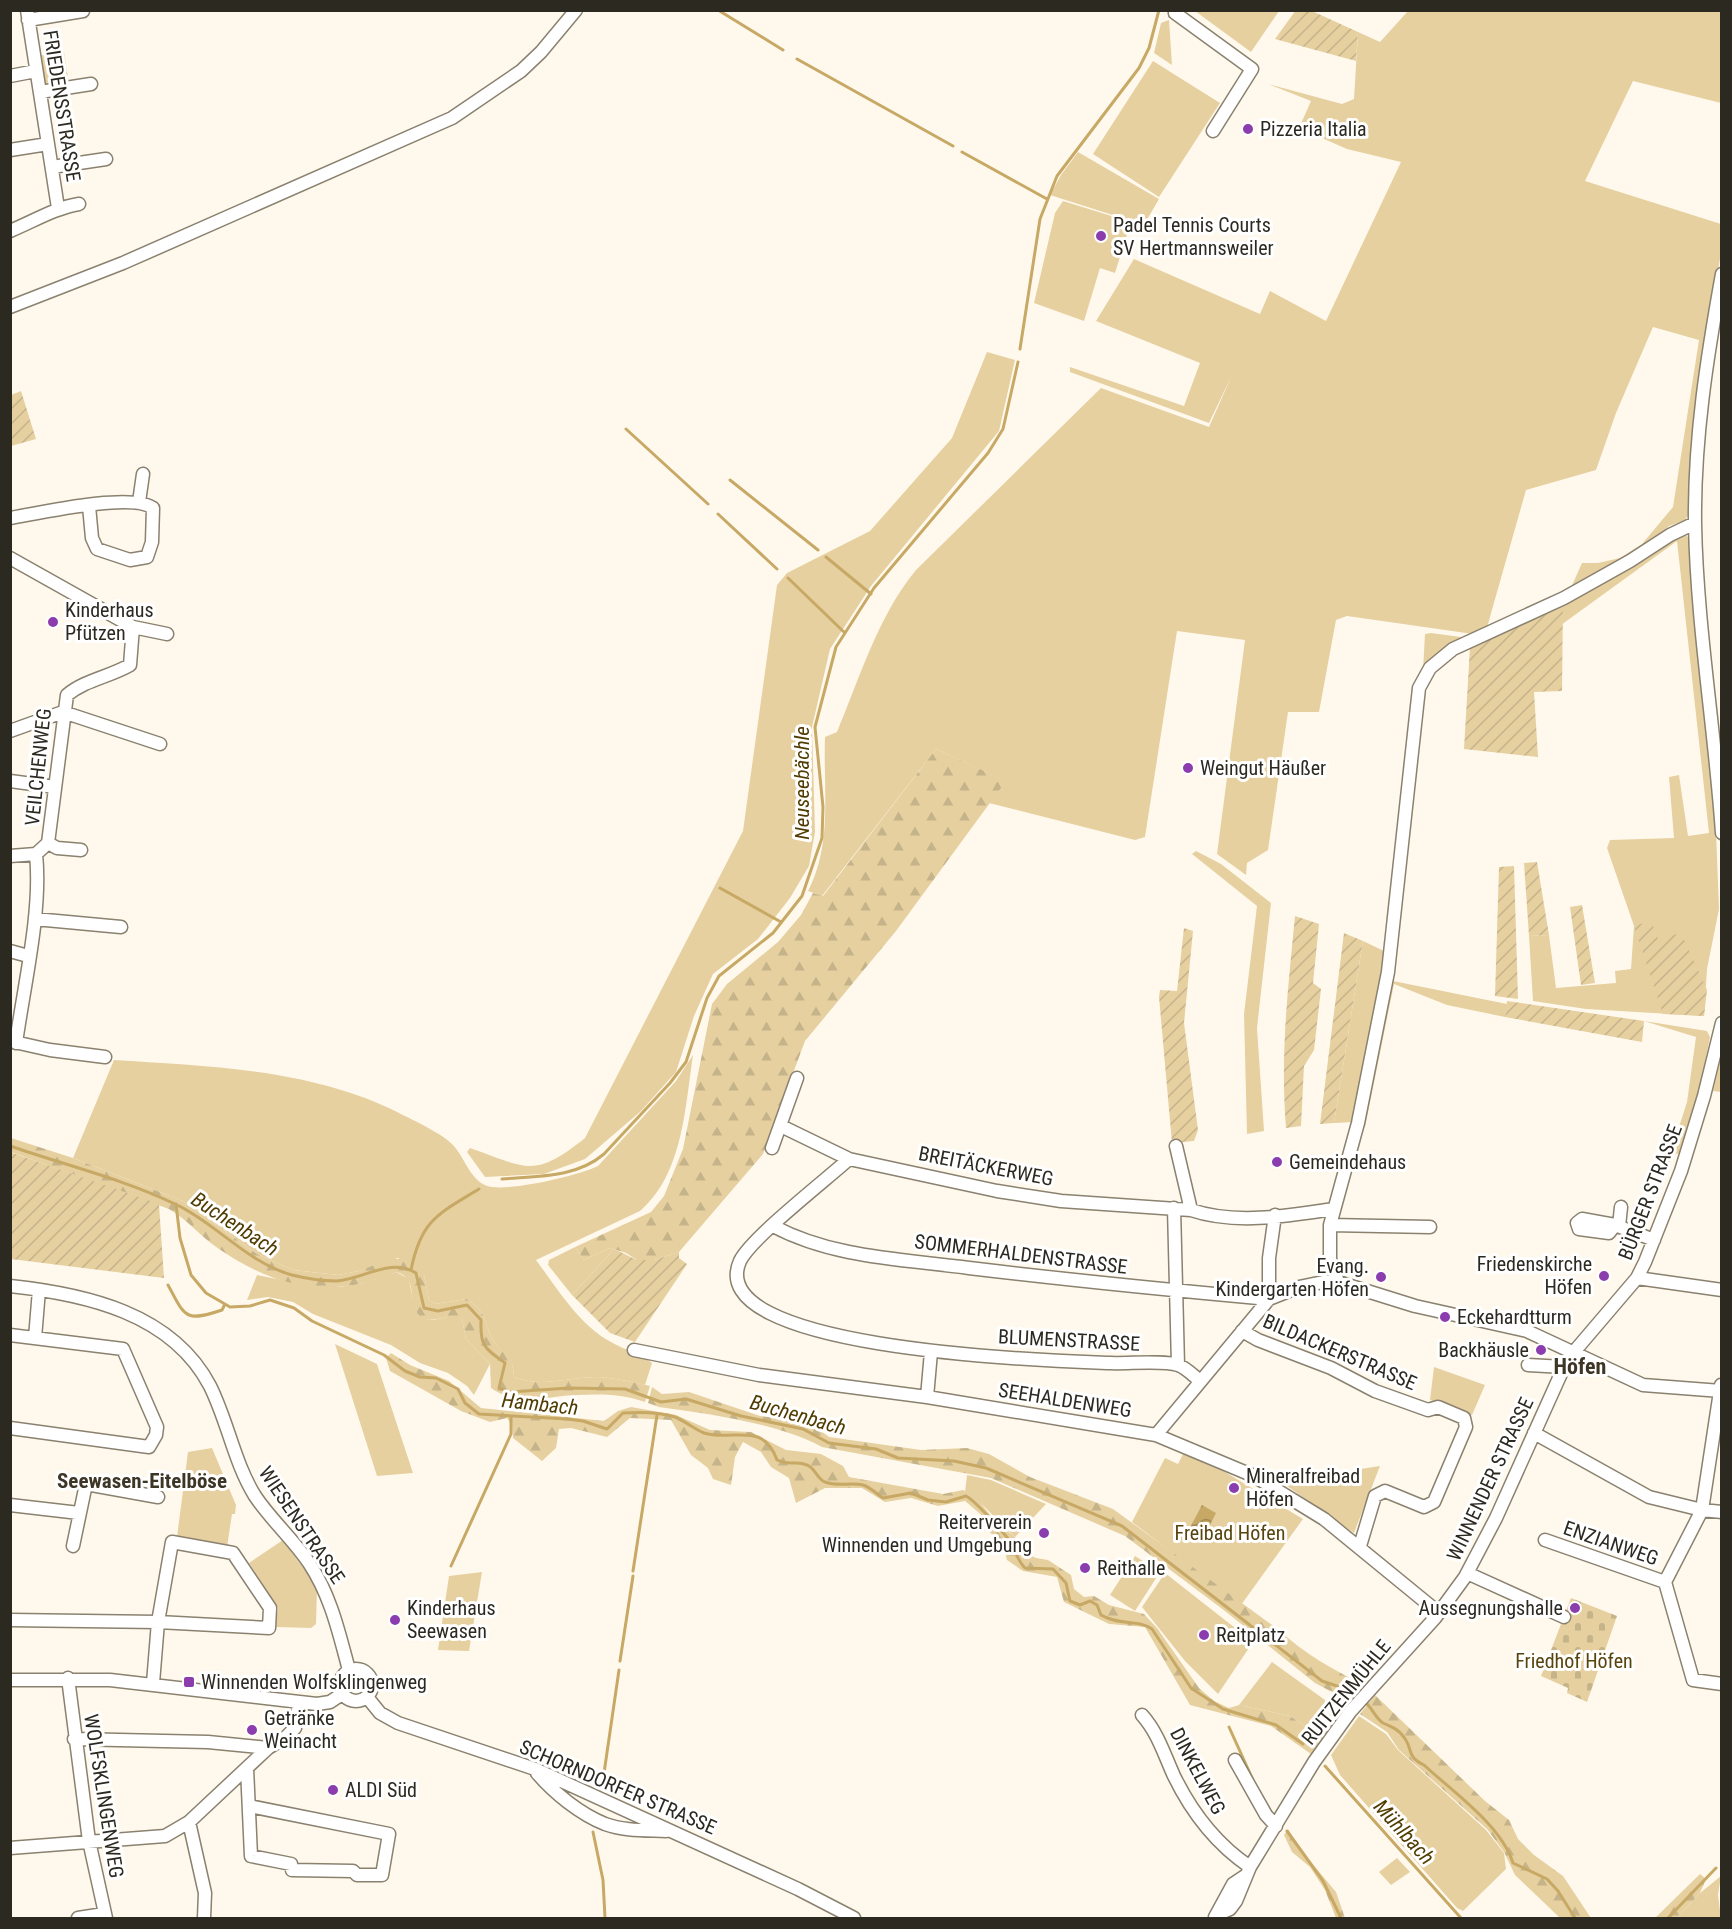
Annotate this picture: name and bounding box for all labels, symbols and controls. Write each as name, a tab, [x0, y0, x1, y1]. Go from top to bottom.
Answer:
street label: FRIEDENSSTRASSE	[38, 29, 86, 183]
place label: Pizzeria Italia	[1260, 117, 1367, 141]
marker: Pizzeria Italia	[1241, 122, 1255, 136]
place label: Padel Tennis Courts SV Hertmannsweiler	[1113, 213, 1274, 260]
marker: Padel Tennis Courts SV Hertmannsweiler	[1094, 229, 1108, 243]
place label: Kinderhaus Pfützen	[65, 598, 154, 645]
marker: Kinderhaus Pfützen	[46, 615, 60, 629]
street label: VEILCHENWEG	[20, 707, 56, 827]
water label: Neuseebächle	[790, 726, 814, 840]
place label: Weingut Häußer	[1200, 756, 1326, 780]
marker: Weingut Häußer	[1181, 761, 1195, 775]
street label: BÜRGER STRASSE	[1613, 1121, 1687, 1263]
street label: BREITÄCKERWEG	[916, 1141, 1056, 1191]
place label: Gemeindehaus	[1289, 1150, 1406, 1174]
marker: Gemeindehaus	[1270, 1155, 1284, 1169]
water label: Buchenbach	[187, 1187, 283, 1261]
street label: SOMMERHALDENSTRASSE	[913, 1229, 1129, 1279]
place label: Friedenskirche Höfen	[1477, 1252, 1592, 1299]
place label: Evang. Kindergarten Höfen	[1215, 1254, 1369, 1301]
marker: Friedenskirche Höfen	[1597, 1269, 1611, 1283]
marker: Evang. Kindergarten Höfen	[1374, 1270, 1388, 1284]
place label: Eckehardtturm	[1457, 1305, 1572, 1329]
street label: BILDACKERSTRASSE	[1260, 1309, 1420, 1395]
marker: Eckehardtturm	[1438, 1310, 1452, 1324]
street label: BLUMENSTRASSE	[997, 1324, 1141, 1356]
place label: Backhäusle	[1438, 1338, 1529, 1362]
marker: Backhäusle	[1534, 1343, 1548, 1357]
district label: Höfen	[1554, 1354, 1606, 1379]
street label: SEEHALDENWEG	[997, 1378, 1133, 1422]
water label: Hambach	[501, 1388, 579, 1420]
water label: Buchenbach	[747, 1390, 849, 1440]
street label: WINNENDER STRASSE	[1442, 1393, 1538, 1565]
street label: WIESENSTRASSE	[254, 1462, 350, 1588]
place label: Mineralfreibad Höfen	[1246, 1464, 1360, 1511]
district label: Seewasen-Eitelböse	[57, 1469, 227, 1493]
marker: Mineralfreibad Höfen	[1227, 1481, 1241, 1495]
place label: Reiterverein Winnenden und Umgebung	[822, 1510, 1032, 1557]
street label: ENZIANWEG	[1560, 1516, 1662, 1570]
park label: Freibad Höfen	[1175, 1521, 1285, 1545]
marker: Reiterverein Winnenden und Umgebung	[1037, 1526, 1051, 1540]
place label: Reithalle	[1097, 1556, 1165, 1580]
marker: Reithalle	[1078, 1561, 1092, 1575]
place label: Kinderhaus Seewasen	[407, 1596, 496, 1643]
place label: Aussegnungshalle	[1419, 1596, 1563, 1620]
marker: Aussegnungshalle	[1568, 1601, 1582, 1615]
marker: Kinderhaus Seewasen	[388, 1613, 402, 1627]
place label: Reitplatz	[1216, 1623, 1285, 1647]
marker: Reitplatz	[1197, 1628, 1211, 1642]
street label: RUITZENMÜHLE	[1296, 1635, 1396, 1749]
park label: Friedhof Höfen	[1515, 1649, 1633, 1673]
place label: Winnenden Wolfsklingenweg	[201, 1670, 427, 1694]
marker: Winnenden Wolfsklingenweg	[182, 1675, 196, 1689]
place label: Getränke Weinacht	[264, 1706, 337, 1753]
street label: WOLFSKLINGENWEG	[79, 1712, 129, 1880]
marker: Getränke Weinacht	[245, 1723, 259, 1737]
street label: DINKELWEG	[1165, 1724, 1231, 1818]
street label: SCHORNDORFER STRASSE	[516, 1735, 720, 1839]
place label: ALDI Süd	[345, 1778, 417, 1802]
marker: ALDI Süd	[326, 1783, 340, 1797]
water label: Mühlbach	[1369, 1795, 1439, 1869]

